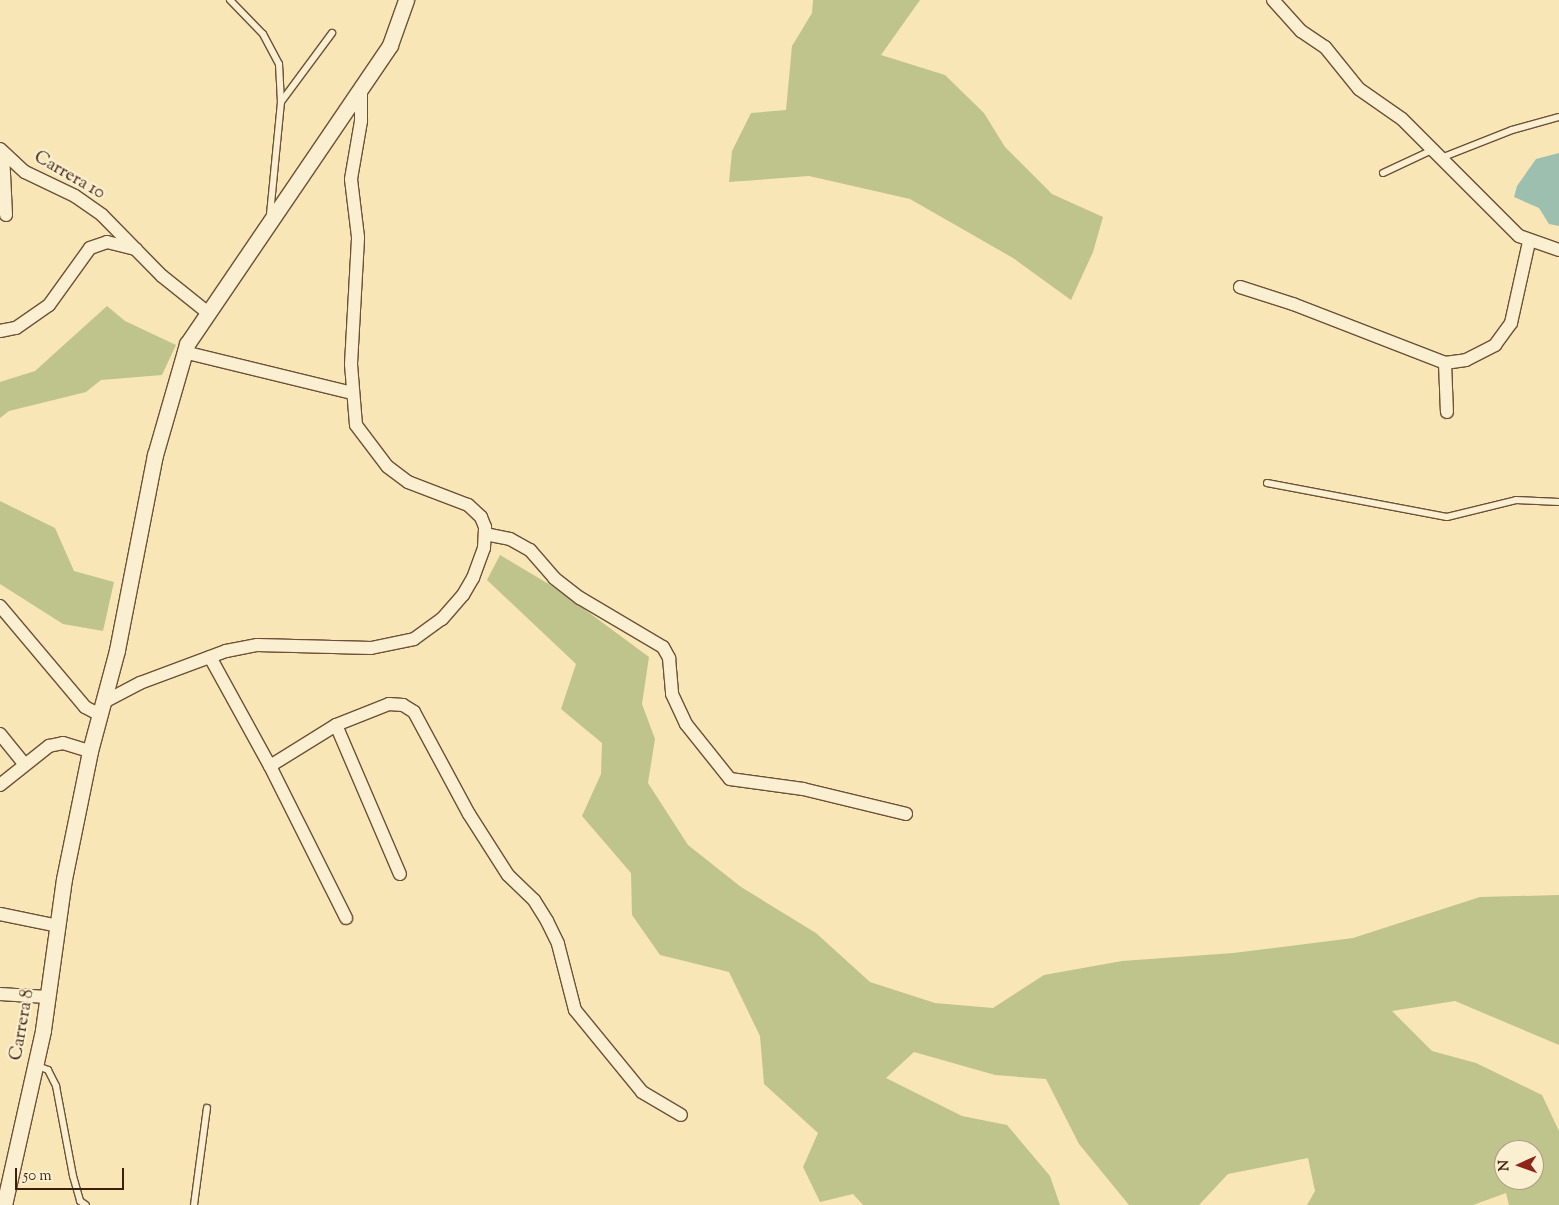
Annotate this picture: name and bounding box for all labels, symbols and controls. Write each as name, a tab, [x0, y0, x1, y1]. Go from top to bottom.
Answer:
street label: Carrera 10	[30, 147, 108, 205]
street label: Carrera 8	[6, 988, 40, 1062]
north arrow	[1494, 1140, 1544, 1190]
scale bar	[18, 1158, 126, 1190]
text: N	[1495, 1160, 1515, 1171]
text: 50 m	[23, 1166, 52, 1187]

